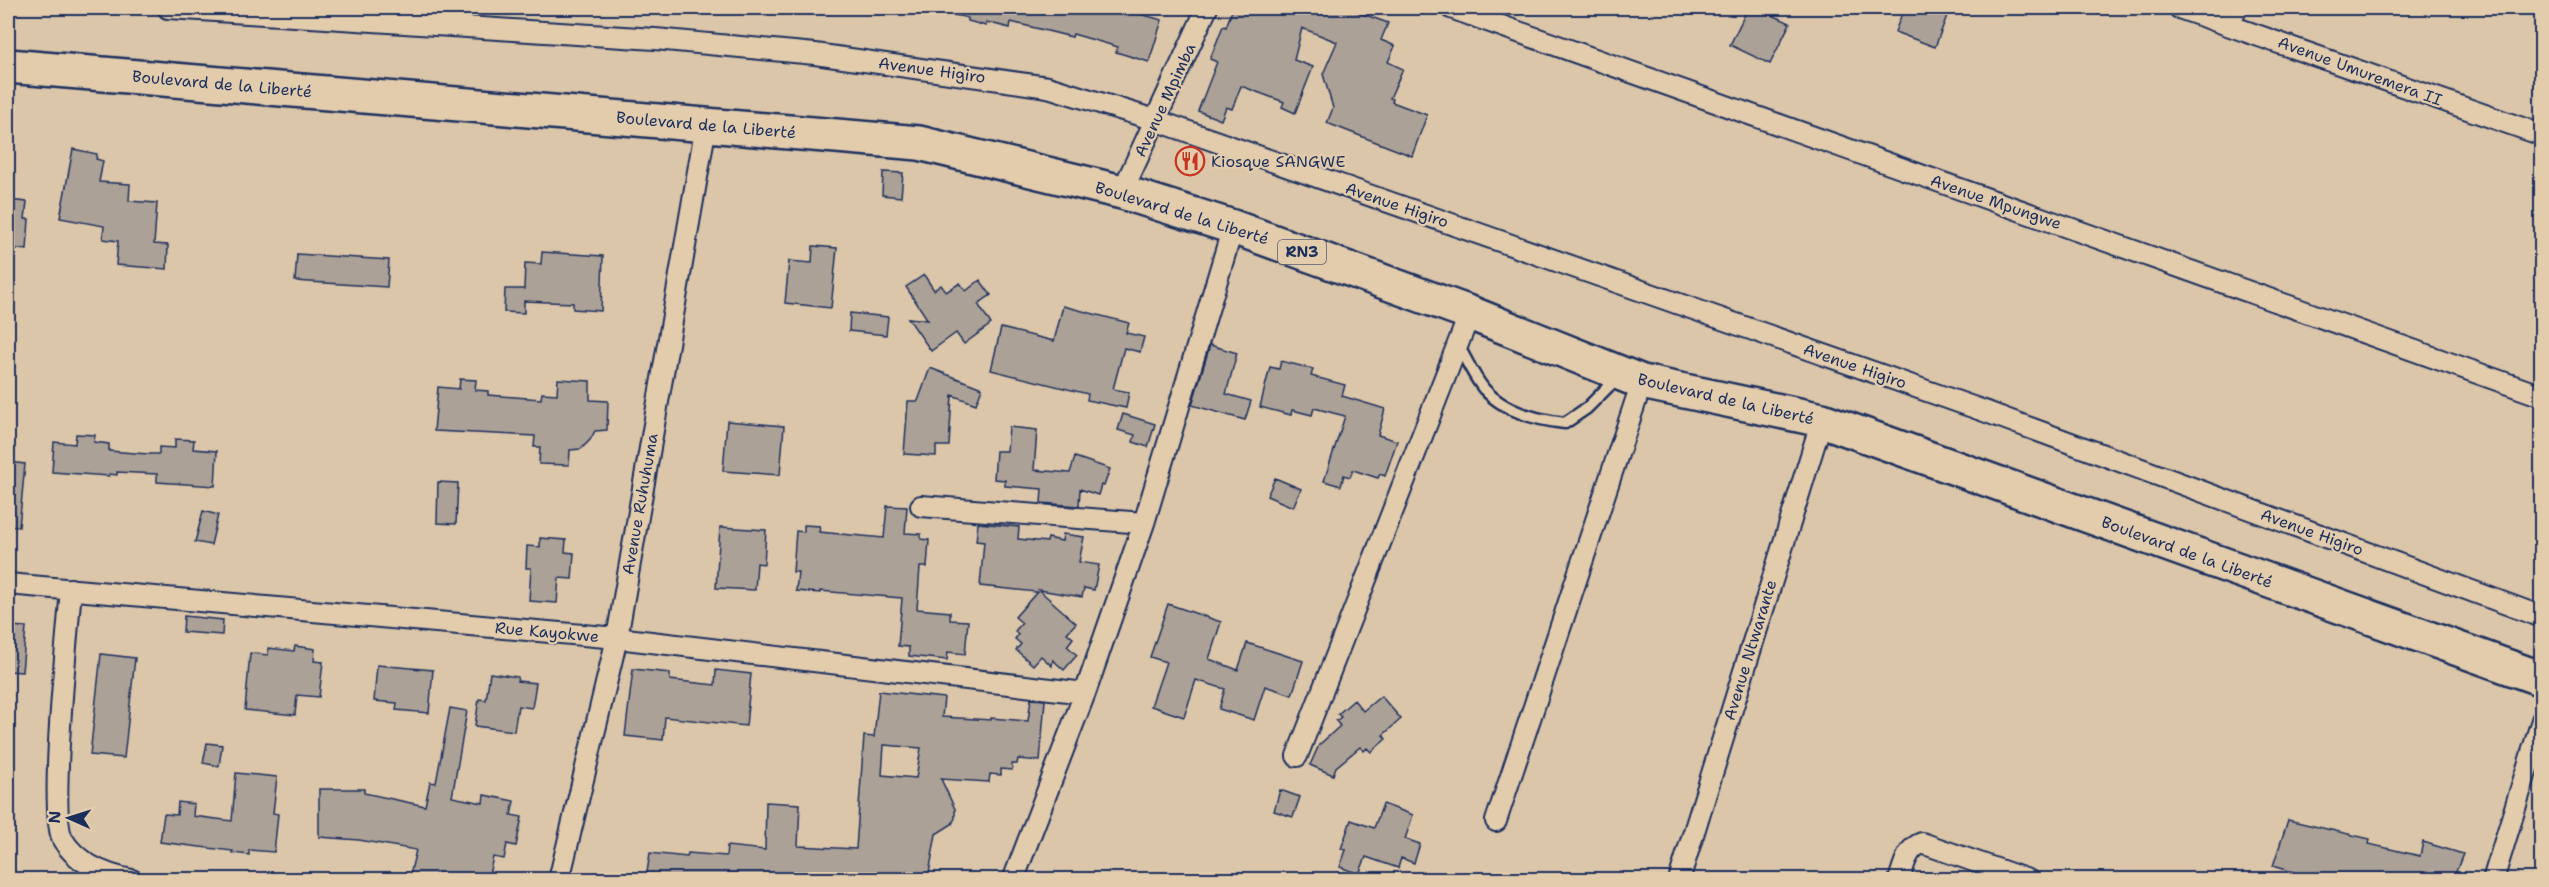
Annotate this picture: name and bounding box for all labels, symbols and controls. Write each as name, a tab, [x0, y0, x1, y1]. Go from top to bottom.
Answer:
street label: Avenue Umuremera II	[2275, 32, 2445, 111]
street label: Avenue Mpimba	[1129, 40, 1201, 160]
street label: Avenue Higiro	[877, 52, 987, 88]
street label: Boulevard de la Liberté	[131, 66, 313, 102]
street label: Boulevard de la Liberté	[615, 107, 797, 143]
restaurant icon: Kiosque SANGWE	[1174, 145, 1206, 177]
place label: Kiosque SANGWE	[1211, 151, 1345, 172]
street label: Avenue Mpungwe	[1928, 170, 2064, 234]
street label: Boulevard de la Liberté	[1093, 177, 1271, 249]
street label: Avenue Higiro	[1343, 177, 1451, 233]
road number: RN3	[1278, 240, 1326, 264]
street label: Avenue Higiro	[1801, 338, 1909, 394]
street label: Boulevard de la Liberté	[1636, 368, 1816, 430]
street label: Avenue Ruhuhuma	[617, 432, 663, 576]
street label: Avenue Higiro	[2258, 504, 2366, 560]
street label: Boulevard de la Liberté	[2099, 511, 2275, 593]
street label: Avenue Ntwarante	[1719, 577, 1781, 723]
street label: Rue Kayokwe	[494, 617, 600, 647]
north arrow	[39, 788, 99, 848]
text: N	[44, 810, 65, 824]

